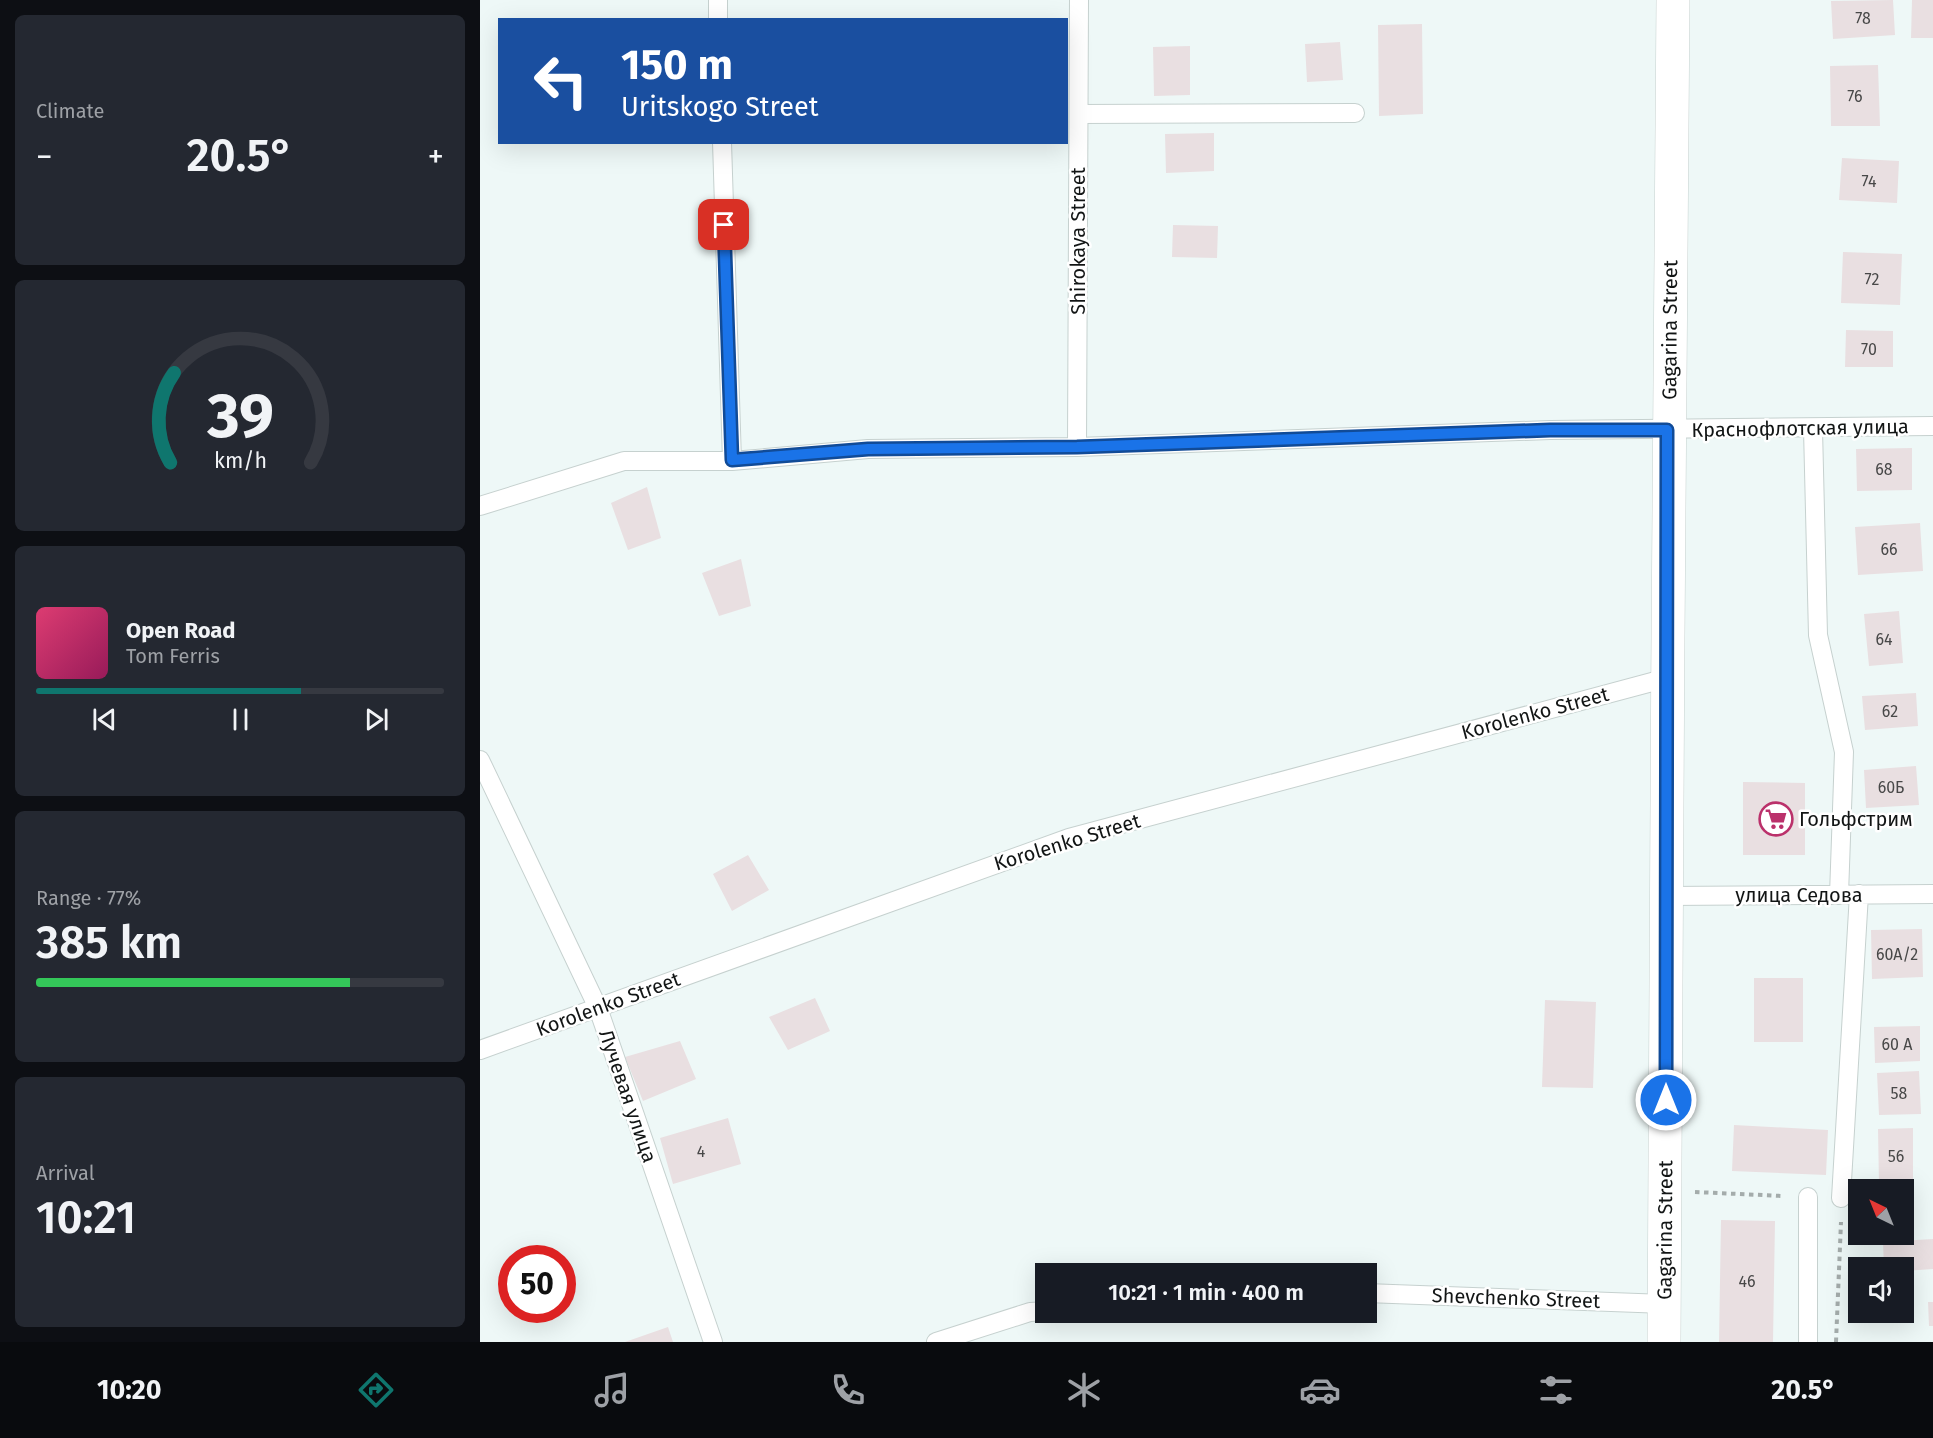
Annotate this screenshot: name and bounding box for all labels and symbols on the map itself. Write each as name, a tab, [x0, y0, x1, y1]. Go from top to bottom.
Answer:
house number: 78	[1855, 9, 1871, 28]
house number: 76	[1847, 87, 1863, 106]
street label: Shirokaya Street	[1066, 166, 1090, 315]
house number: 74	[1862, 172, 1877, 191]
pin	[698, 199, 749, 250]
street label: Gagarina Street	[1657, 259, 1682, 400]
house number: 72	[1865, 270, 1879, 289]
house number: 70	[1861, 340, 1877, 359]
street label: Краснофлотская улица	[1691, 414, 1909, 442]
house number: 68	[1875, 460, 1893, 479]
house number: 66	[1880, 540, 1898, 559]
house number: 64	[1875, 630, 1893, 649]
street label: Korolenko Street	[1459, 682, 1612, 744]
house number: 62	[1882, 702, 1898, 721]
house number: 60Б	[1878, 778, 1904, 797]
supermarket icon: Гольфстрим	[1758, 801, 1794, 837]
place label: Гольфстрим	[1799, 807, 1913, 831]
street label: Korolenko Street	[991, 808, 1144, 876]
street label: улица Седова	[1735, 883, 1863, 907]
house number: 60А/2	[1876, 945, 1918, 964]
street label: Korolenko Street	[533, 967, 684, 1041]
street label: Лучевая улица	[594, 1026, 662, 1166]
house number: 60 А	[1882, 1035, 1913, 1054]
position arrow	[1634, 1068, 1698, 1132]
house number: 58	[1891, 1084, 1908, 1103]
house number: 4	[697, 1142, 706, 1161]
house number: 56	[1888, 1147, 1904, 1166]
street label: Gagarina Street	[1652, 1159, 1677, 1300]
north arrow	[1848, 1179, 1914, 1245]
speed limit sign: 50	[498, 1245, 576, 1323]
house number: 46	[1738, 1272, 1756, 1291]
street label: Shevchenko Street	[1431, 1283, 1601, 1313]

